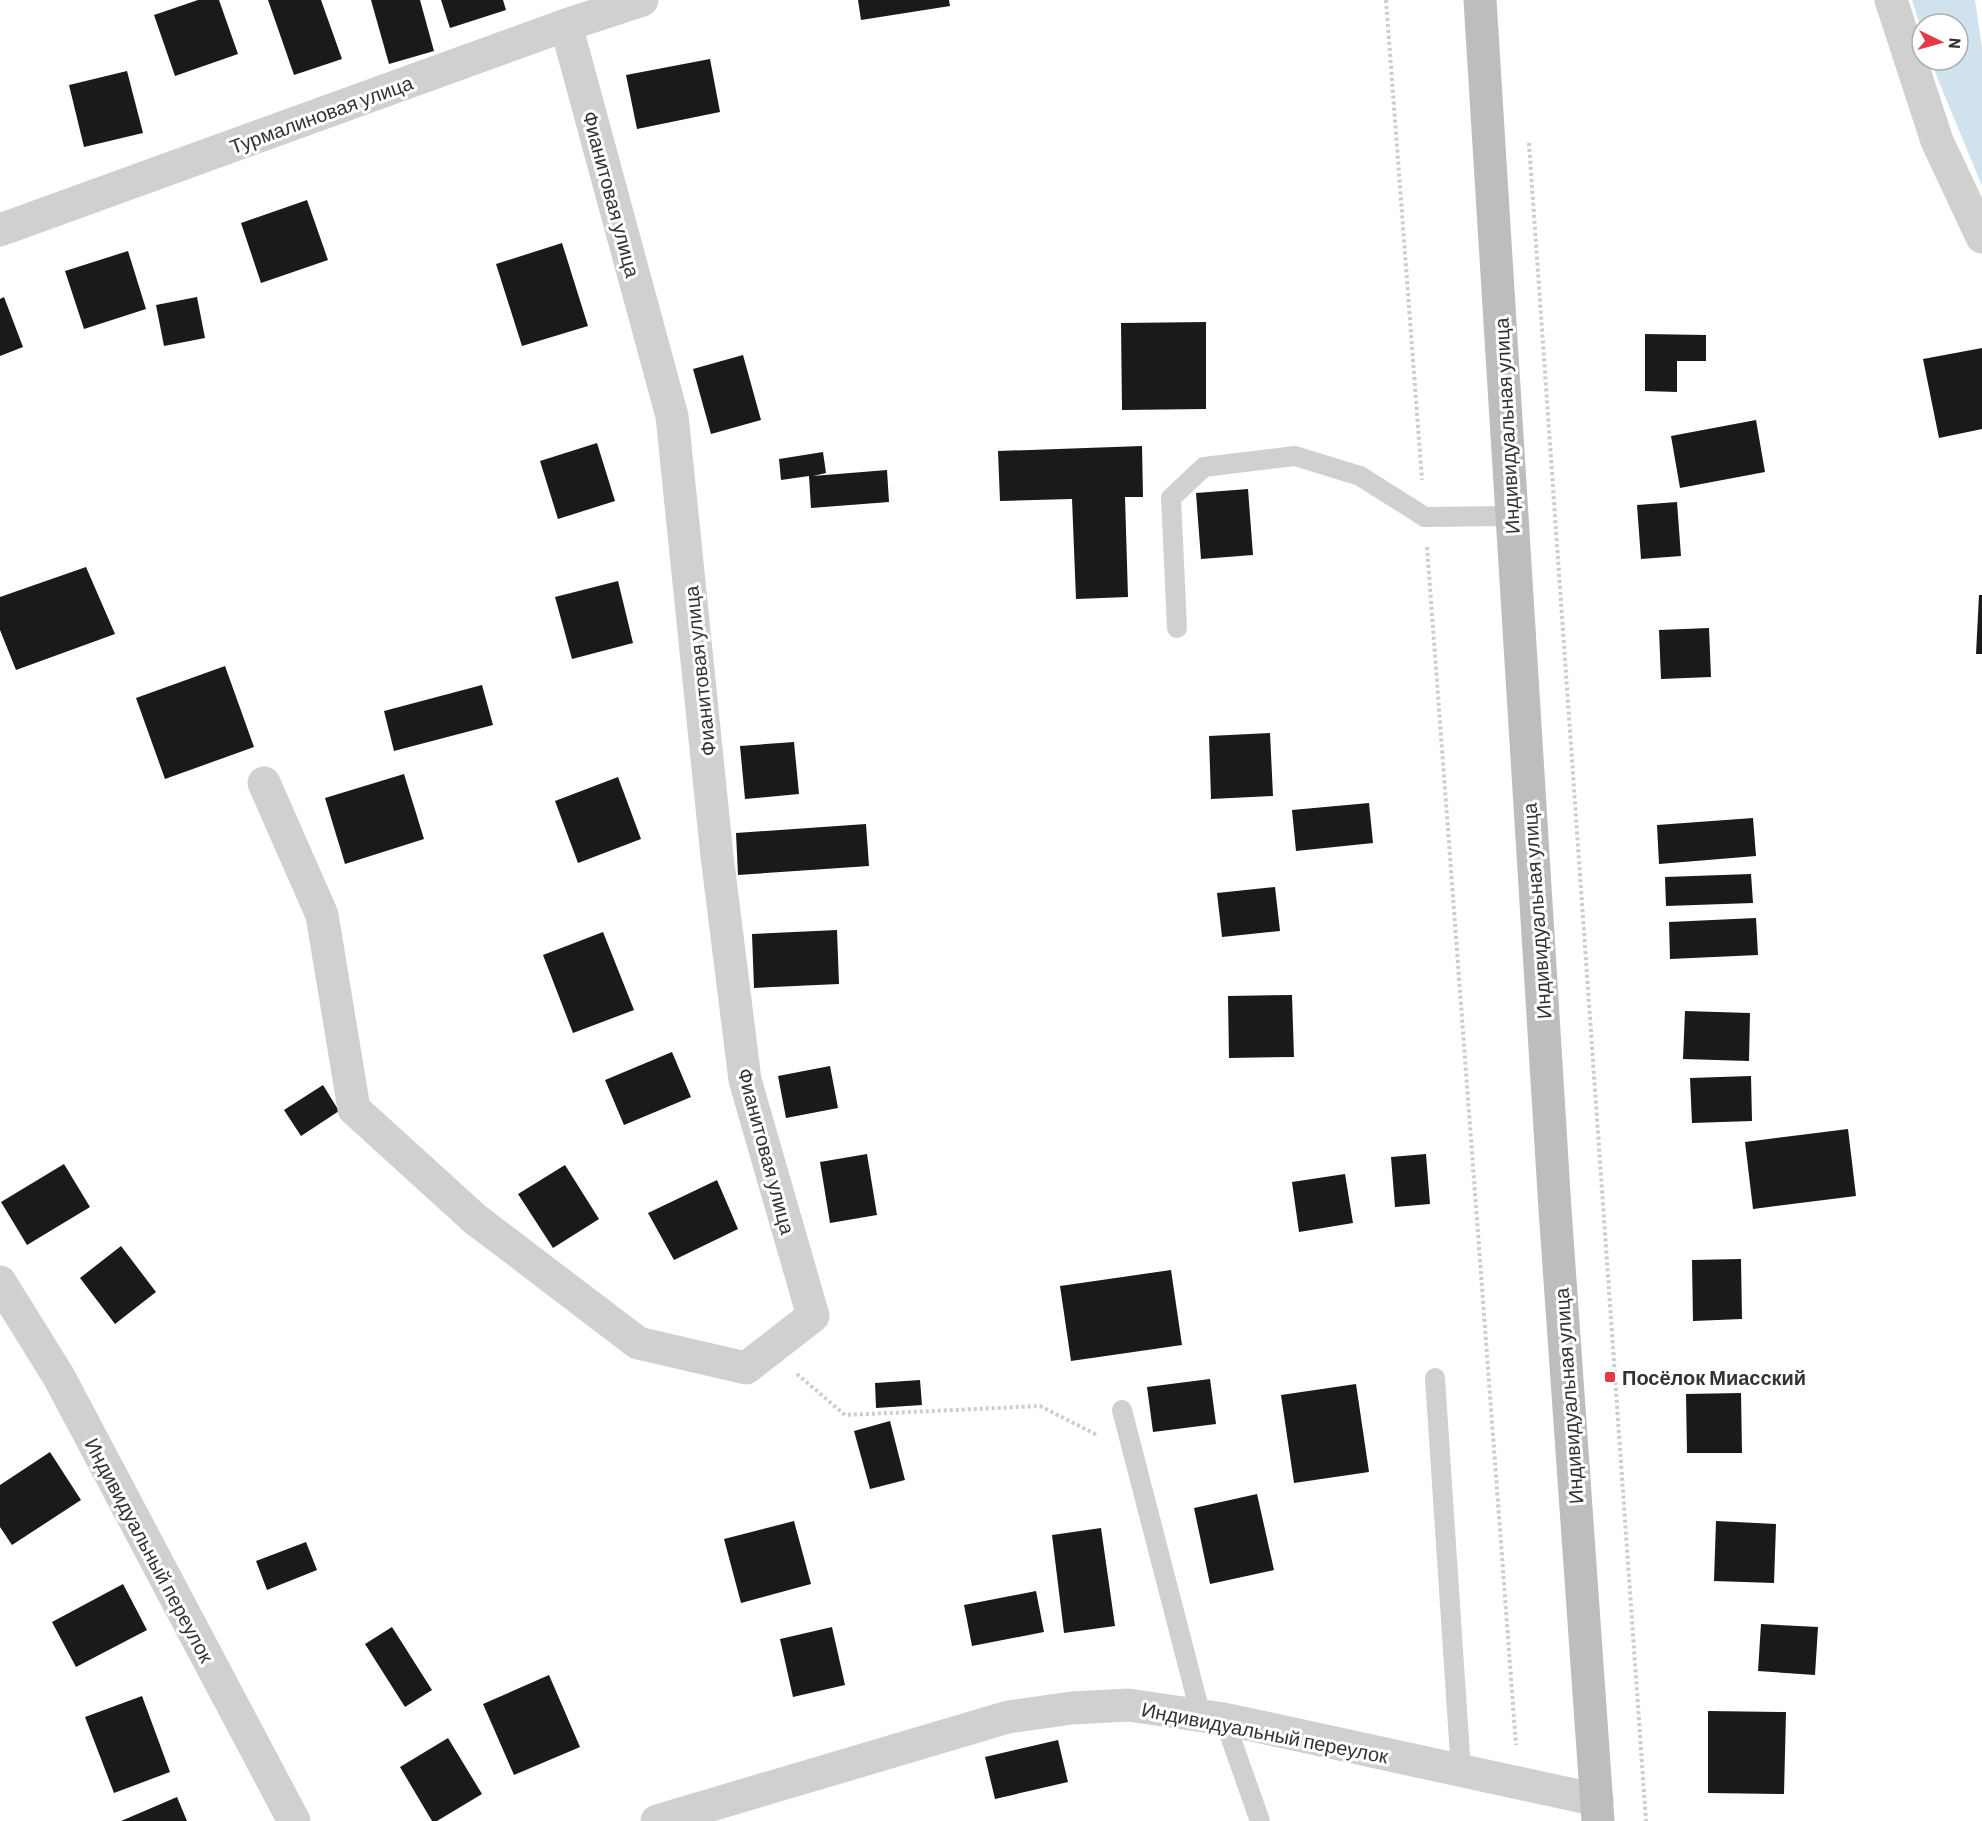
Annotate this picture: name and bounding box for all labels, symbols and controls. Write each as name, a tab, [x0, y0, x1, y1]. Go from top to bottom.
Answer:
north arrow	[1910, 12, 1970, 72]
text: N	[1946, 37, 1965, 49]
street label: Турмалиновая улица	[226, 69, 417, 158]
street label: Фианитовая улица	[578, 108, 646, 281]
street label: Индивидуальная улица	[1488, 316, 1524, 535]
street label: Фианитовая улица	[678, 584, 720, 757]
street label: Индивидуальная улица	[1516, 801, 1556, 1020]
street label: Фианитовая улица	[733, 1065, 801, 1238]
street label: Индивидуальная улица	[1548, 1286, 1588, 1505]
place label: Посёлок Миасский	[1622, 1365, 1806, 1389]
marker: Посёлок Миасский	[1603, 1370, 1617, 1384]
street label: Индивидуальный переулок	[81, 1434, 220, 1666]
street label: Индивидуальный переулок	[1140, 1696, 1391, 1768]

